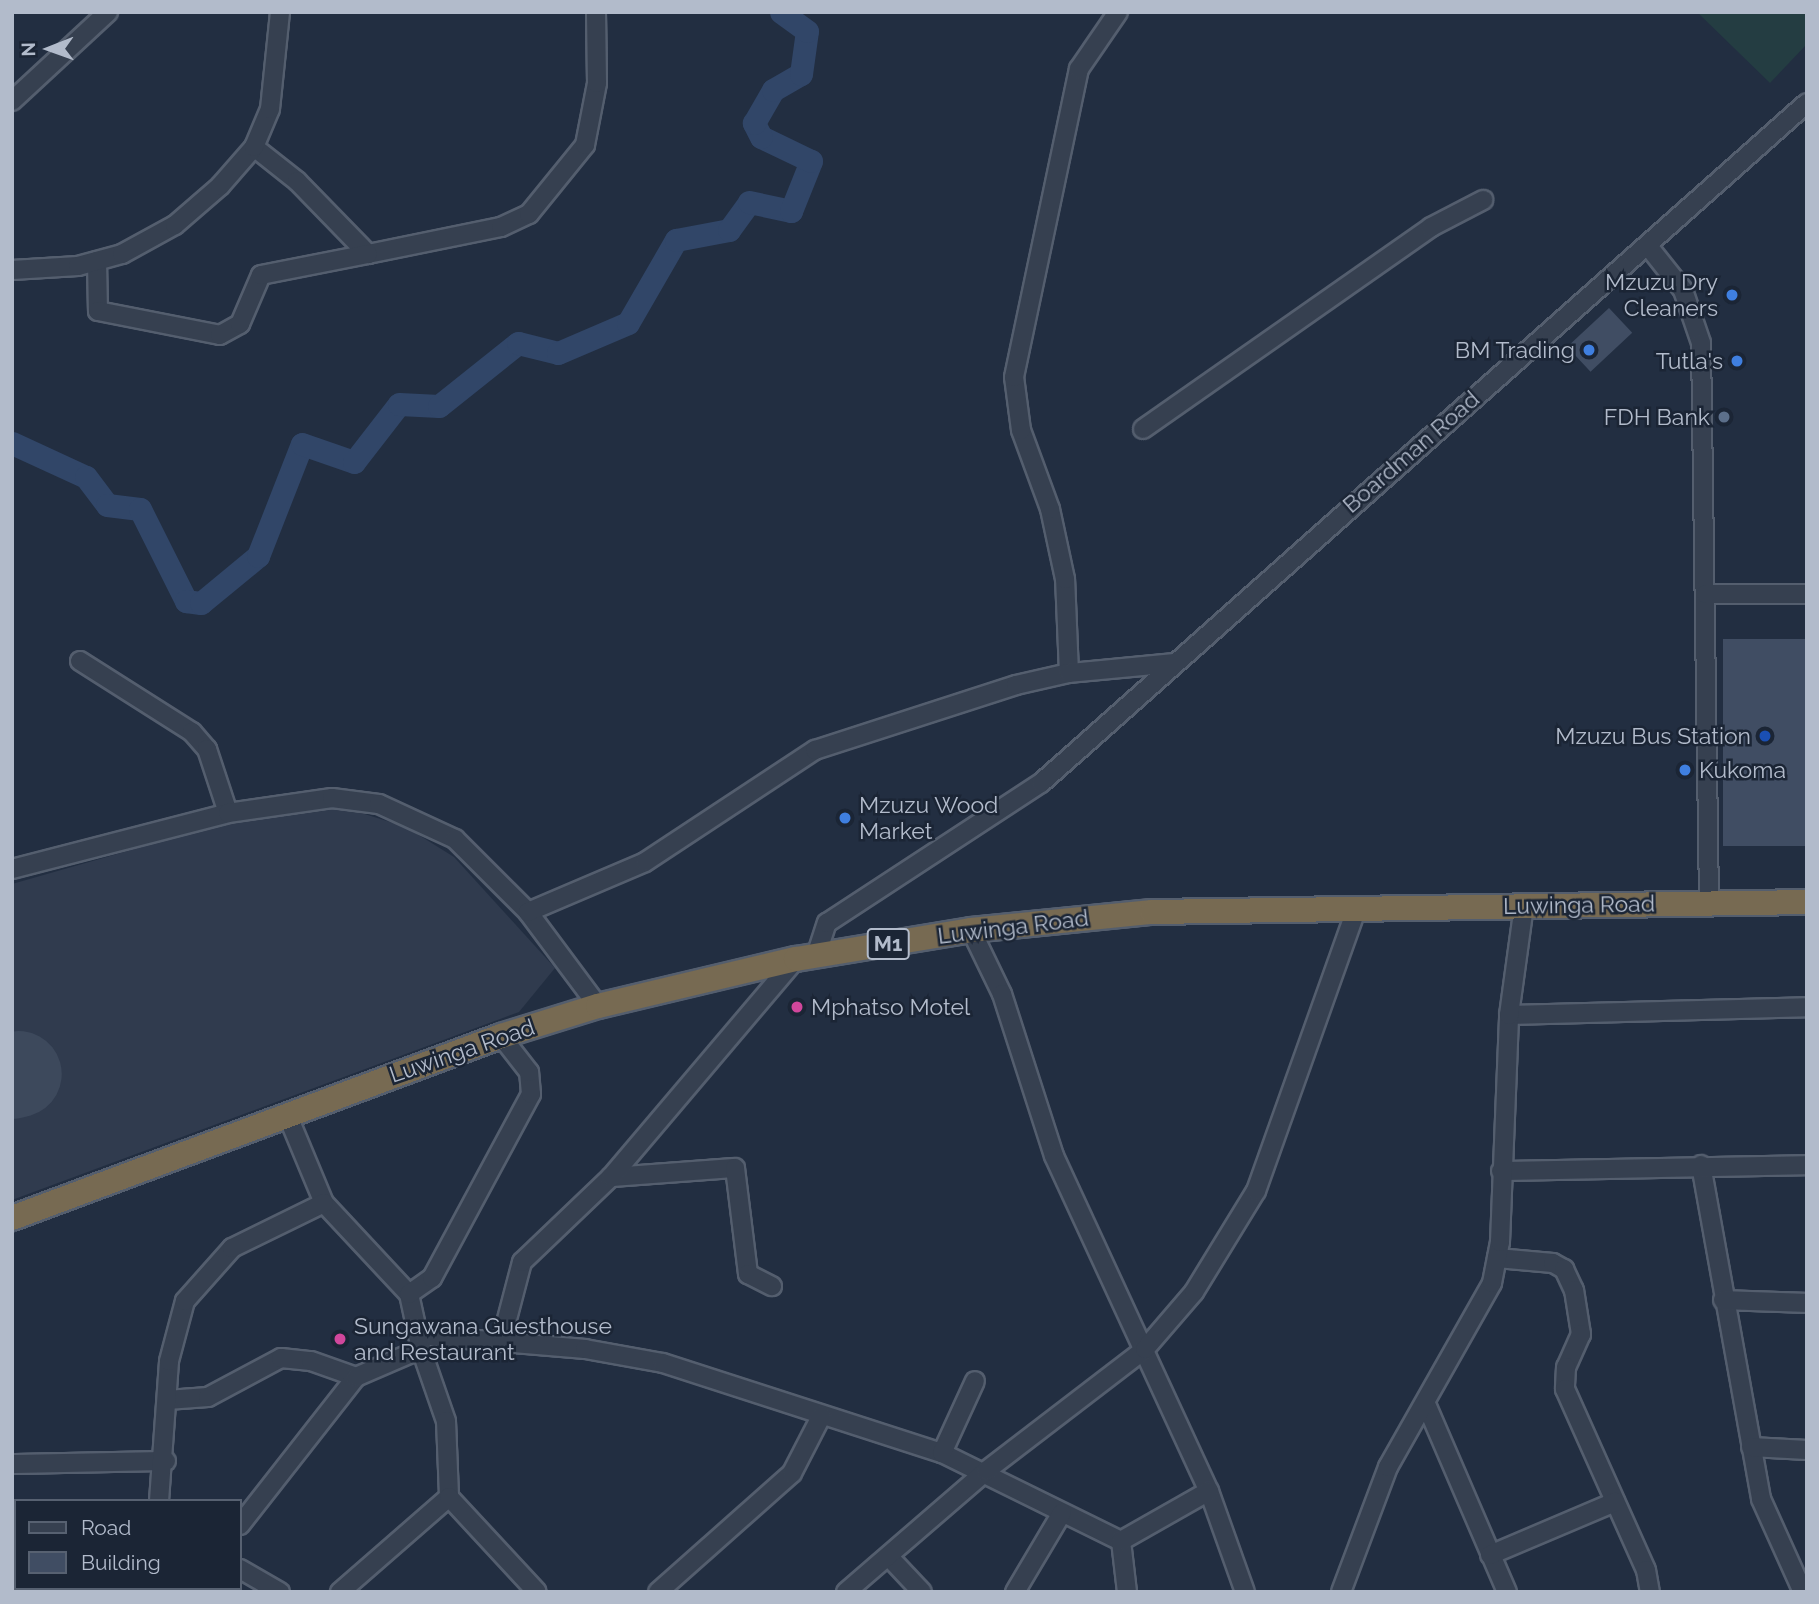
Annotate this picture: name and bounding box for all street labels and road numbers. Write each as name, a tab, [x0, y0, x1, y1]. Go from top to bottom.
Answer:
street label: Boardman Road	[1337, 385, 1485, 519]
street label: Luwinga Road	[1503, 890, 1655, 920]
street label: Luwinga Road	[936, 904, 1090, 950]
road number: M1	[865, 926, 911, 962]
street label: Luwinga Road	[386, 1013, 538, 1089]

